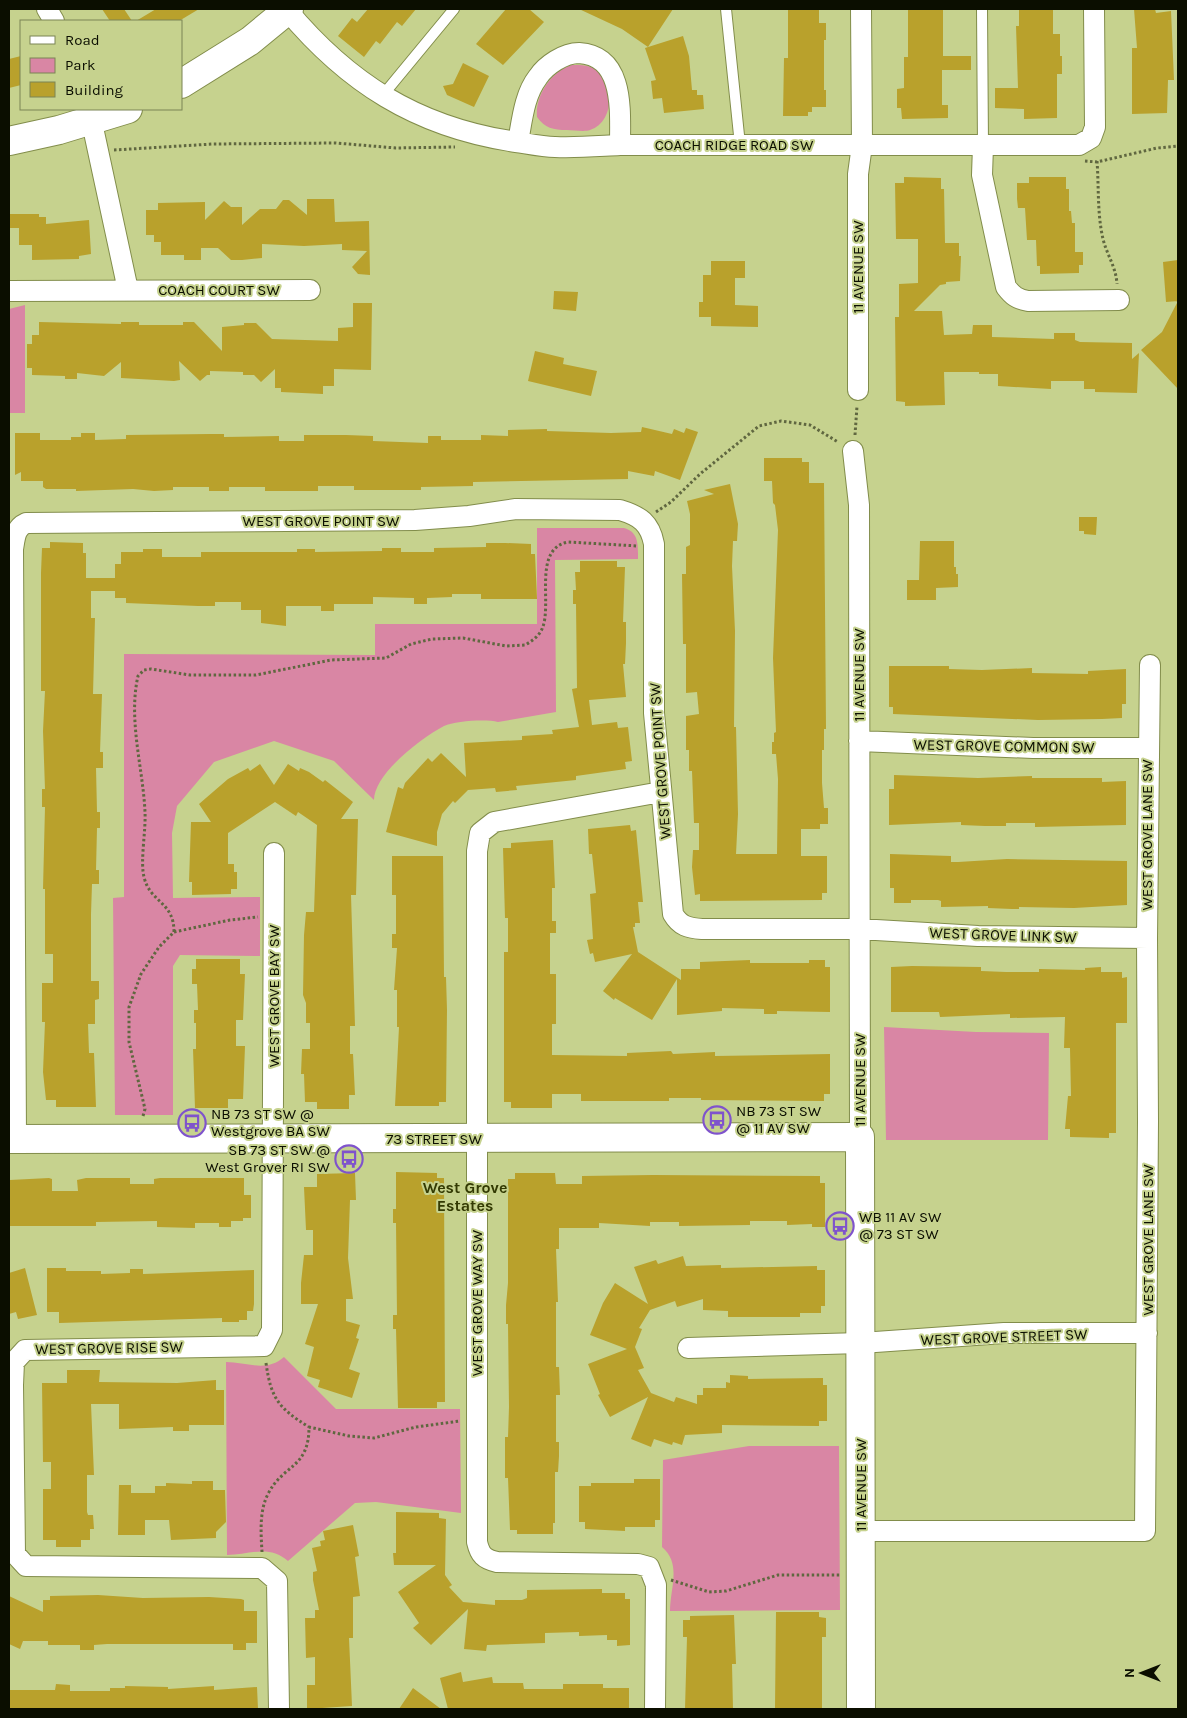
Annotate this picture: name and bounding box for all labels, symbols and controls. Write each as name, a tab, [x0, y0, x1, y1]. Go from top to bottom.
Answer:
legend	[20, 20, 182, 110]
text: Road	[65, 31, 100, 49]
text: Park	[65, 56, 95, 74]
text: Building	[65, 81, 123, 99]
street label: COACH RIDGE ROAD SW	[655, 136, 814, 154]
street label: 11 AVENUE SW	[849, 220, 867, 314]
street label: COACH COURT SW	[158, 281, 280, 299]
street label: WEST GROVE POINT SW	[243, 512, 400, 530]
street label: 11 AVENUE SW	[850, 628, 868, 722]
street label: WEST GROVE POINT SW	[646, 682, 674, 840]
street label: WEST GROVE COMMON SW	[913, 735, 1095, 757]
street label: WEST GROVE LANE SW	[1138, 759, 1156, 911]
street label: WEST GROVE LINK SW	[929, 923, 1078, 947]
street label: WEST GROVE BAY SW	[265, 924, 283, 1067]
street label: 11 AVENUE SW	[851, 1033, 869, 1127]
place label: NB 73 ST SW @ 11 AV SW	[736, 1102, 822, 1137]
place label: NB 73 ST SW @ Westgrove BA SW	[211, 1105, 331, 1140]
bus stop icon: NB 73 ST SW @ 11 AV SW	[702, 1105, 732, 1135]
bus stop icon: NB 73 ST SW @ Westgrove BA SW	[177, 1108, 207, 1138]
street label: 73 STREET SW	[386, 1130, 482, 1148]
place label: SB 73 ST SW @ West Grover RI SW	[205, 1141, 331, 1176]
bus stop icon: SB 73 ST SW @ West Grover RI SW	[334, 1144, 364, 1174]
street label: WEST GROVE LANE SW	[1139, 1164, 1157, 1316]
district label: West Grove Estates	[423, 1178, 507, 1215]
place label: WB 11 AV SW @ 73 ST SW	[859, 1208, 942, 1243]
bus stop icon: WB 11 AV SW @ 73 ST SW	[825, 1211, 855, 1241]
street label: WEST GROVE WAY SW	[468, 1229, 486, 1376]
street label: WEST GROVE STREET SW	[920, 1325, 1088, 1349]
street label: WEST GROVE RISE SW	[35, 1338, 184, 1358]
street label: 11 AVENUE SW	[852, 1438, 870, 1532]
north arrow	[1117, 1648, 1167, 1698]
text: N	[1121, 1668, 1138, 1678]

